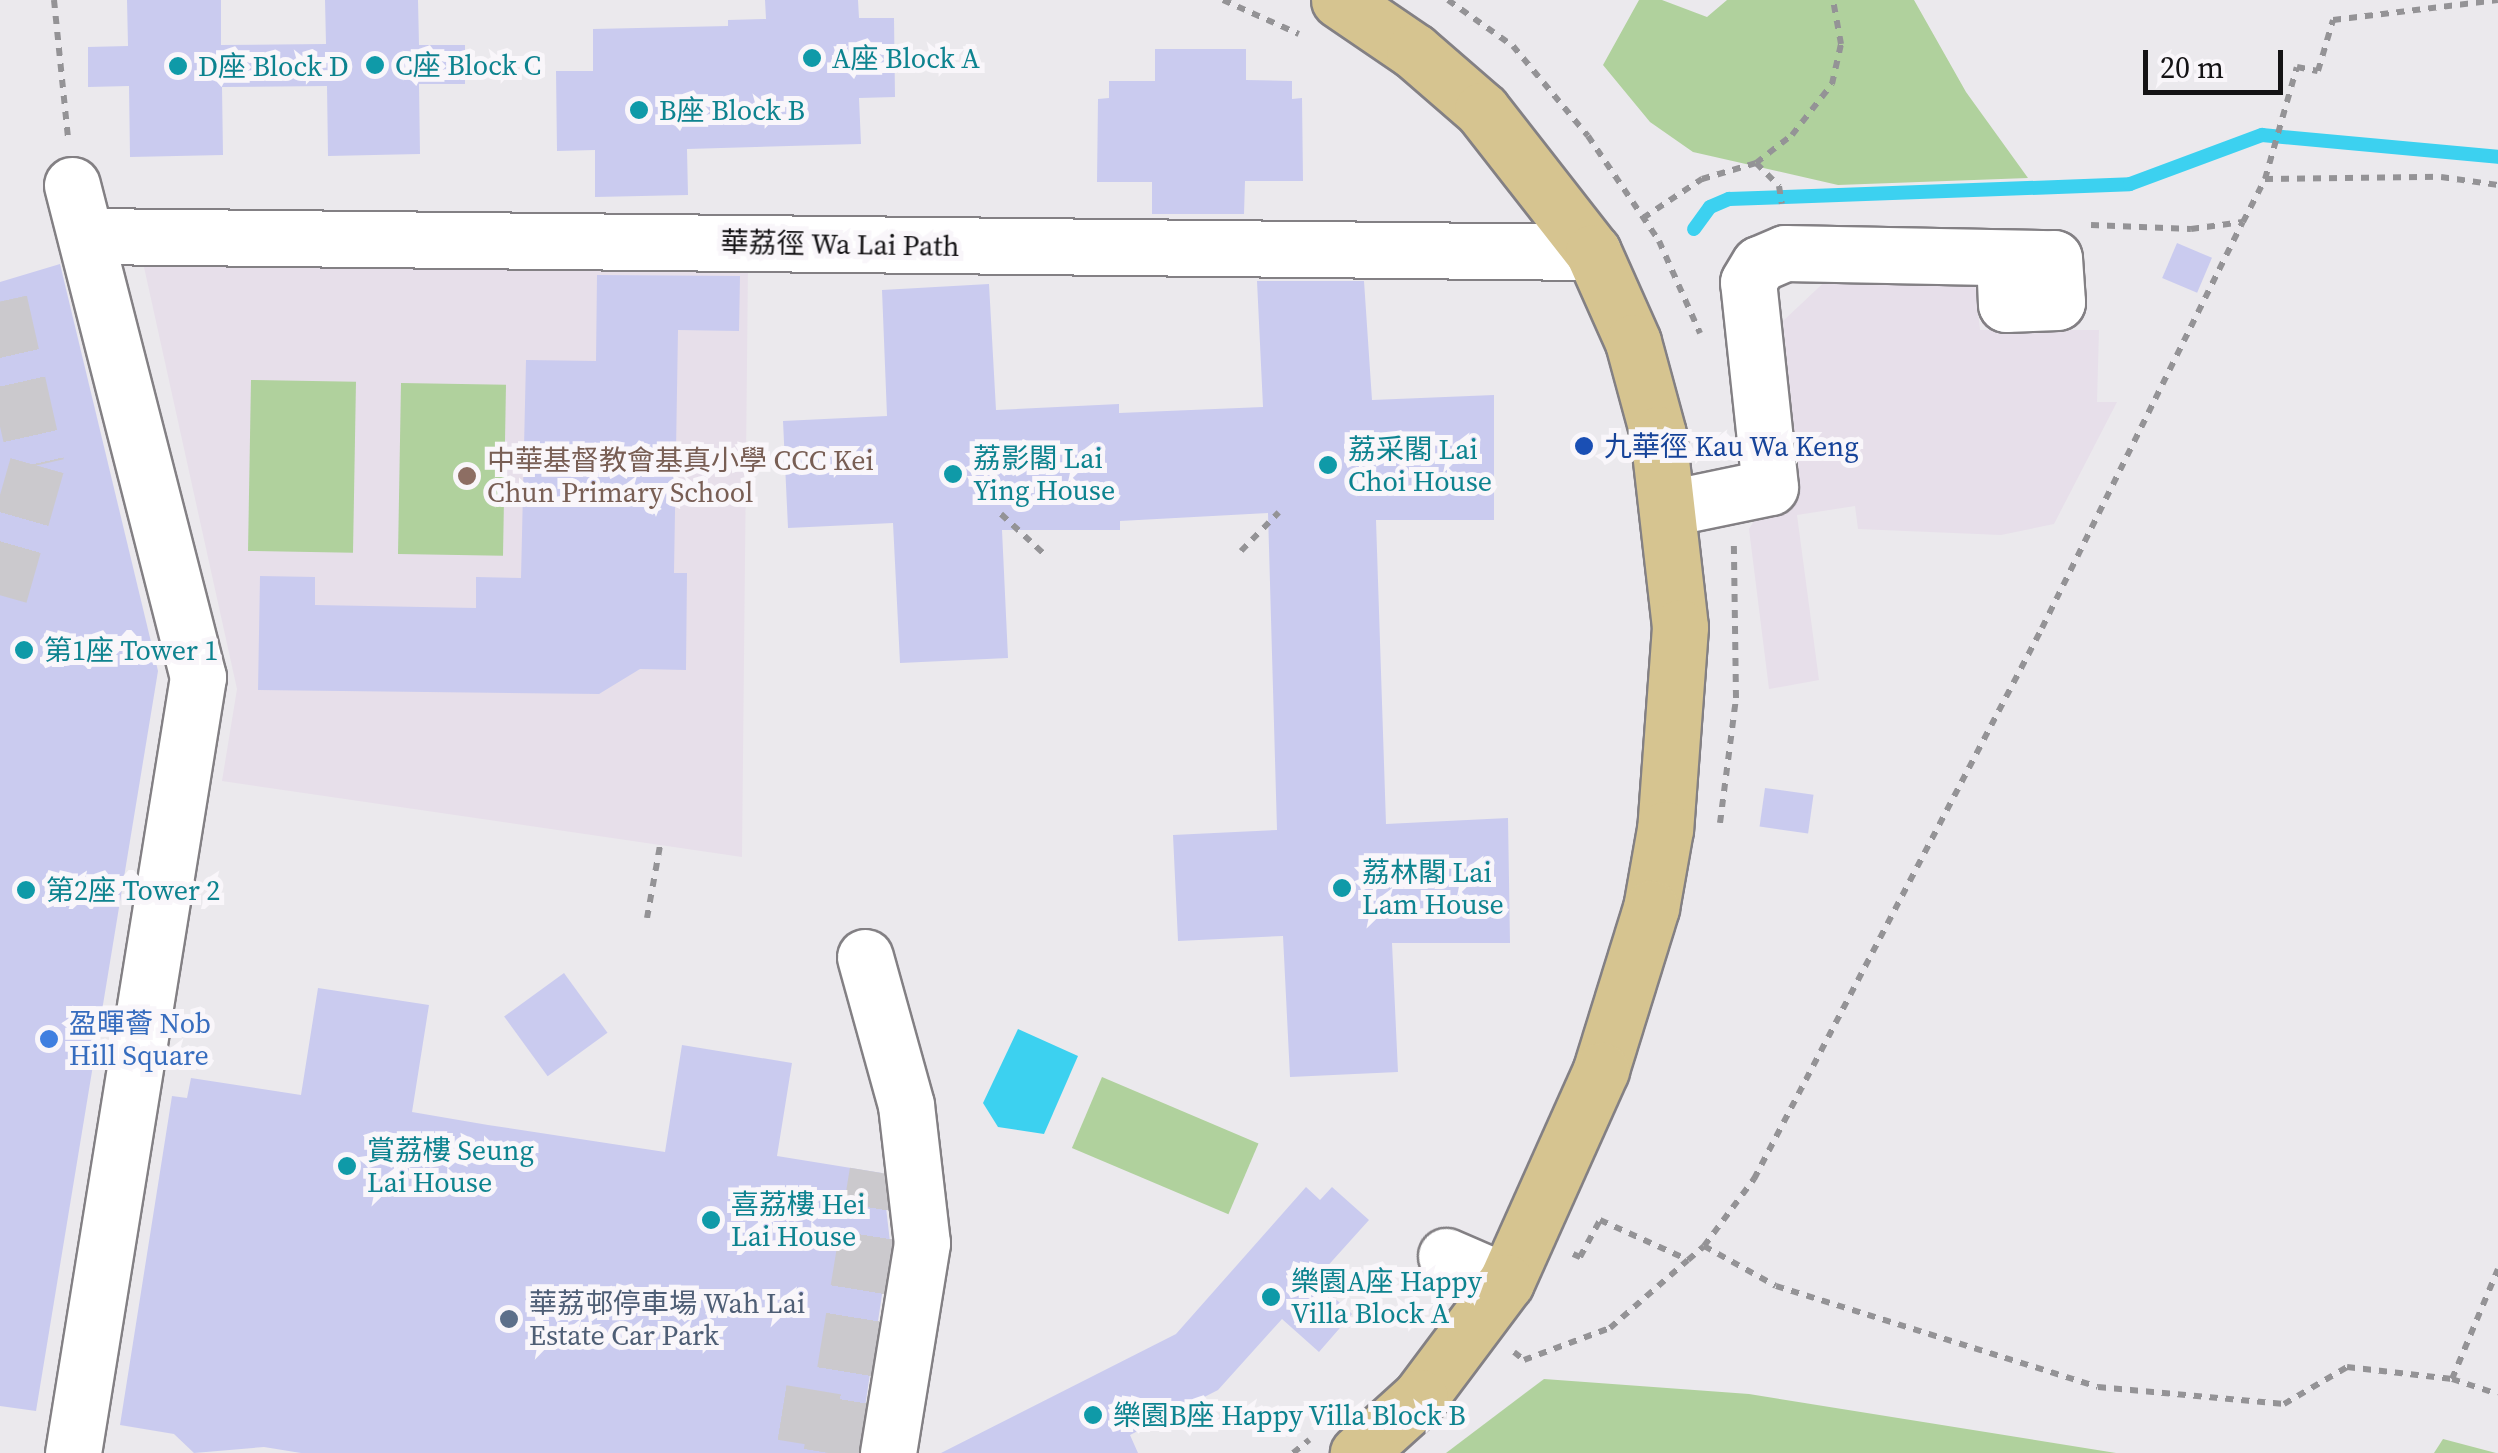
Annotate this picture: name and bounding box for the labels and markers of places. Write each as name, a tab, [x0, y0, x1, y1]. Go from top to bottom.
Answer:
place label: A座 Block A	[832, 41, 980, 75]
marker: A座 Block A	[801, 47, 823, 69]
place label: C座 Block C	[395, 48, 541, 82]
place label: D座 Block D	[198, 49, 349, 83]
marker: C座 Block C	[364, 54, 386, 76]
marker: D座 Block D	[167, 55, 189, 77]
place label: B座 Block B	[659, 93, 805, 127]
marker: B座 Block B	[628, 99, 650, 121]
place label: 九華徑 Kau Wa Keng	[1604, 429, 1860, 463]
place label: 荔采閣 Lai Choi House	[1348, 432, 1492, 498]
marker: 九華徑 Kau Wa Keng	[1573, 435, 1595, 457]
place label: 荔影閣 Lai Ying House	[973, 441, 1115, 507]
place label: 中華基督教會基真小學 CCC Kei Chun Primary School	[487, 443, 874, 509]
marker: 荔采閣 Lai Choi House	[1317, 454, 1339, 476]
marker: 荔影閣 Lai Ying House	[942, 463, 964, 485]
marker: 中華基督教會基真小學 CCC Kei Chun Primary School	[456, 465, 478, 487]
place label: 第1座 Tower 1	[44, 633, 218, 667]
marker: 第1座 Tower 1	[13, 639, 35, 661]
place label: 荔林閣 Lai Lam House	[1362, 855, 1504, 921]
place label: 第2座 Tower 2	[46, 873, 220, 907]
marker: 荔林閣 Lai Lam House	[1331, 877, 1353, 899]
marker: 第2座 Tower 2	[15, 879, 37, 901]
place label: 盈暉薈 Nob Hill Square	[69, 1006, 211, 1072]
marker: 盈暉薈 Nob Hill Square	[38, 1028, 60, 1050]
place label: 賞荔樓 Seung Lai House	[367, 1133, 534, 1199]
marker: 賞荔樓 Seung Lai House	[336, 1155, 358, 1177]
place label: 喜荔樓 Hei Lai House	[731, 1187, 866, 1253]
marker: 喜荔樓 Hei Lai House	[700, 1209, 722, 1231]
place label: 樂園A座 Happy Villa Block A	[1291, 1264, 1482, 1330]
place label: 華荔邨停車場 Wah Lai Estate Car Park	[529, 1286, 805, 1352]
marker: 樂園A座 Happy Villa Block A	[1260, 1286, 1282, 1308]
marker: 華荔邨停車場 Wah Lai Estate Car Park	[498, 1308, 520, 1330]
place label: 樂園B座 Happy Villa Block B	[1113, 1398, 1467, 1432]
marker: 樂園B座 Happy Villa Block B	[1082, 1404, 1104, 1426]

